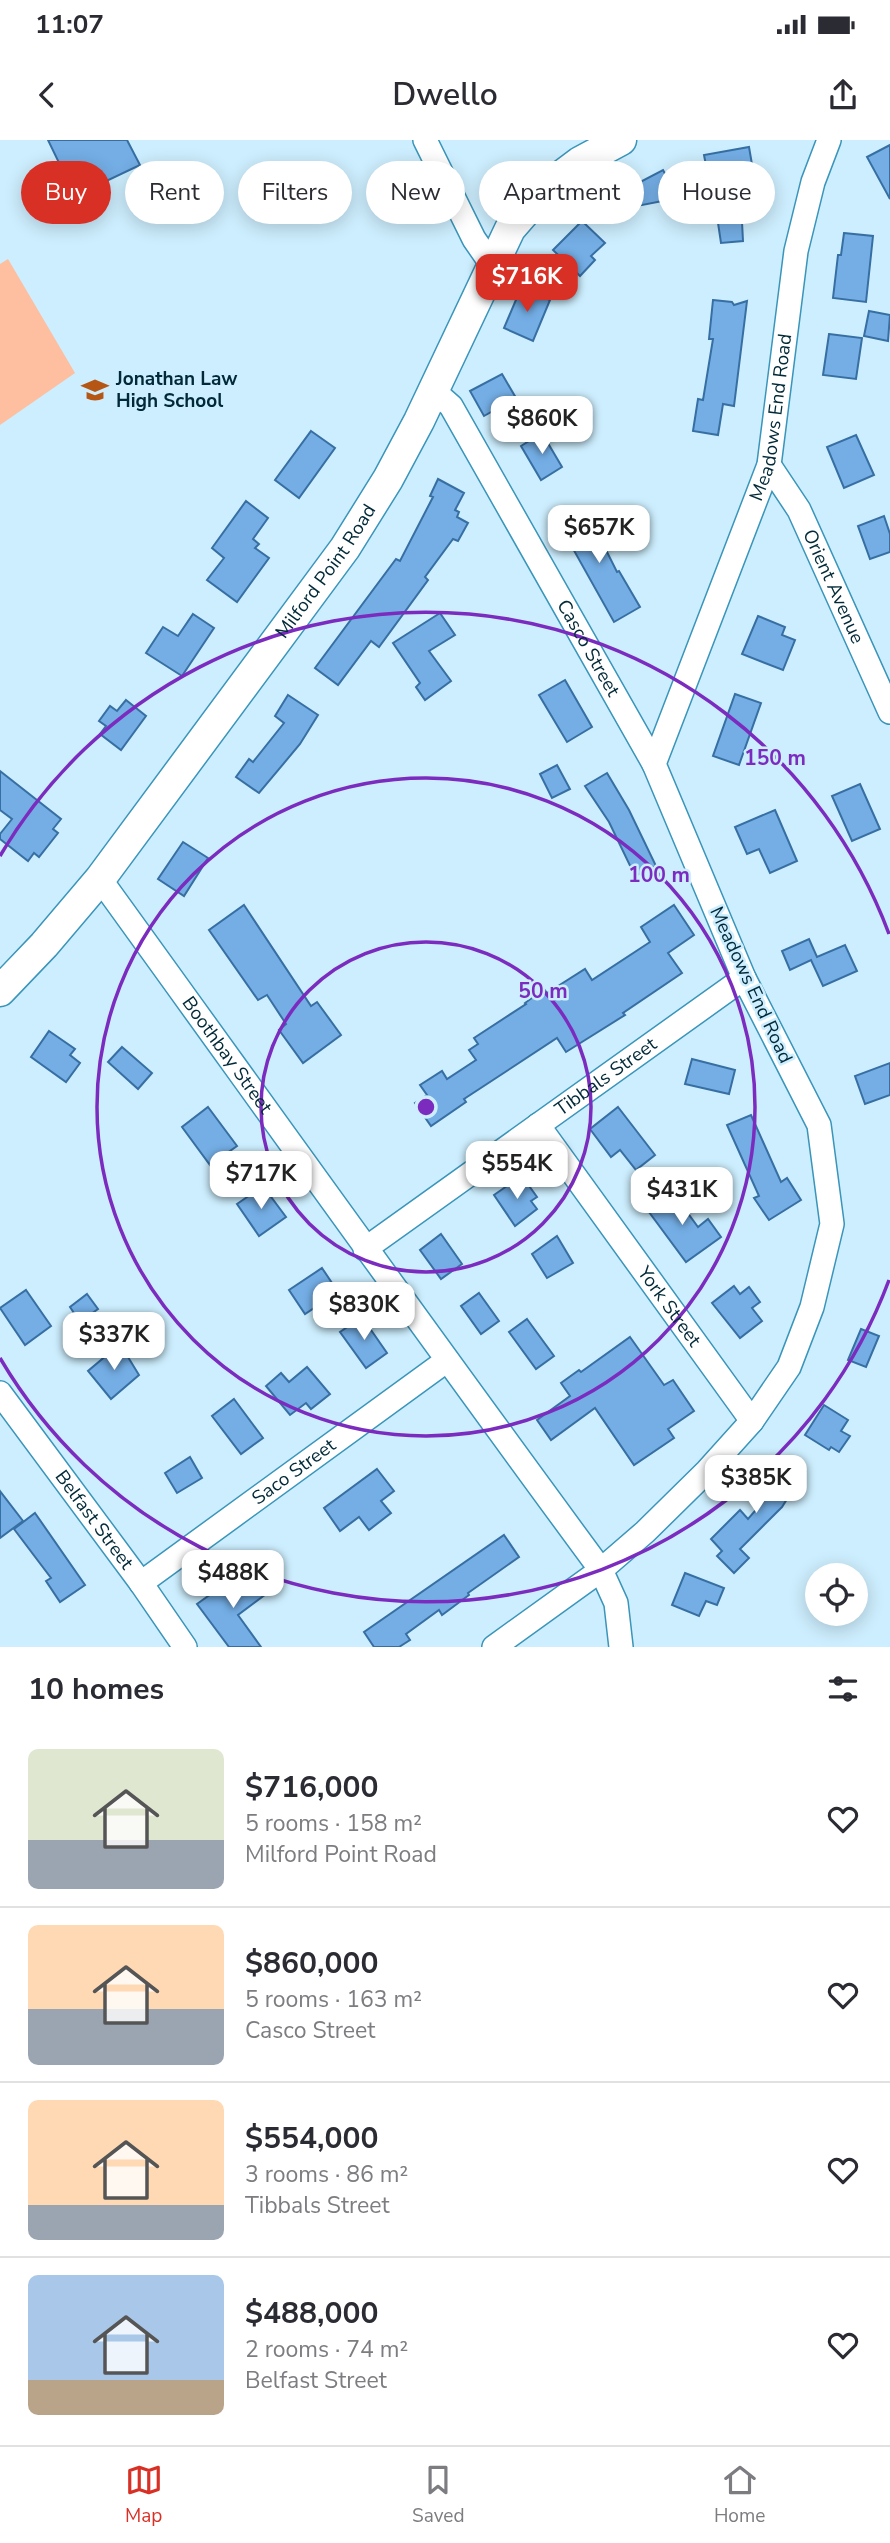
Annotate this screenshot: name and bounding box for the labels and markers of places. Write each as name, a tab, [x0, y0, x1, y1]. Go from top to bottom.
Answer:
pin: $716K	[478, 254, 576, 314]
place label: Jonathan Law High School	[115, 366, 238, 414]
school or university icon: Jonathan Law High School	[80, 375, 110, 405]
pin: $860K	[493, 396, 591, 456]
pin: $657K	[550, 506, 648, 565]
centre of rings	[414, 1095, 438, 1119]
pin: $554K	[468, 1142, 566, 1201]
pin: $717K	[212, 1152, 310, 1211]
pin: $431K	[633, 1168, 731, 1227]
pin: $830K	[315, 1282, 413, 1342]
pin: $337K	[65, 1312, 163, 1372]
pin: $385K	[707, 1456, 805, 1515]
pin: $488K	[184, 1550, 282, 1610]

